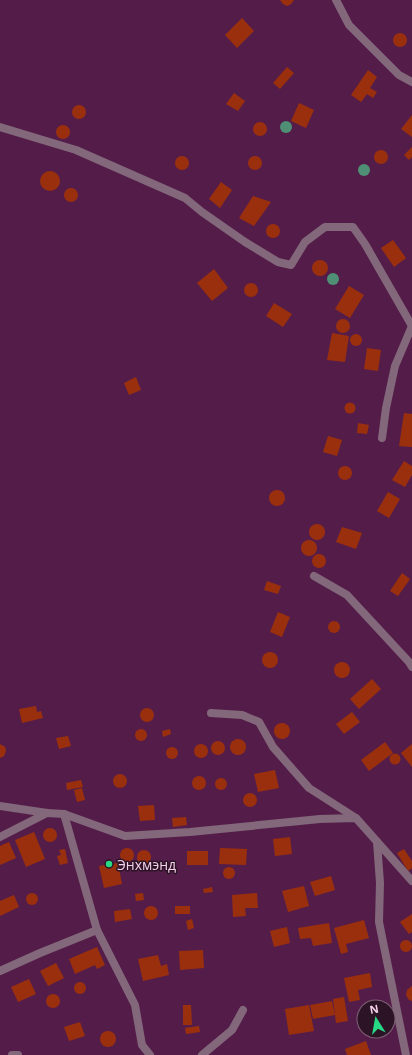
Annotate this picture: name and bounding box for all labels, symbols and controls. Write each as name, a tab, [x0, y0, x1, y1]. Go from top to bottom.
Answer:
place label: Энхмэнд	[117, 855, 176, 874]
marker: Энхмэнд	[104, 859, 114, 869]
north arrow	[356, 999, 396, 1039]
text: N	[368, 1000, 380, 1017]

